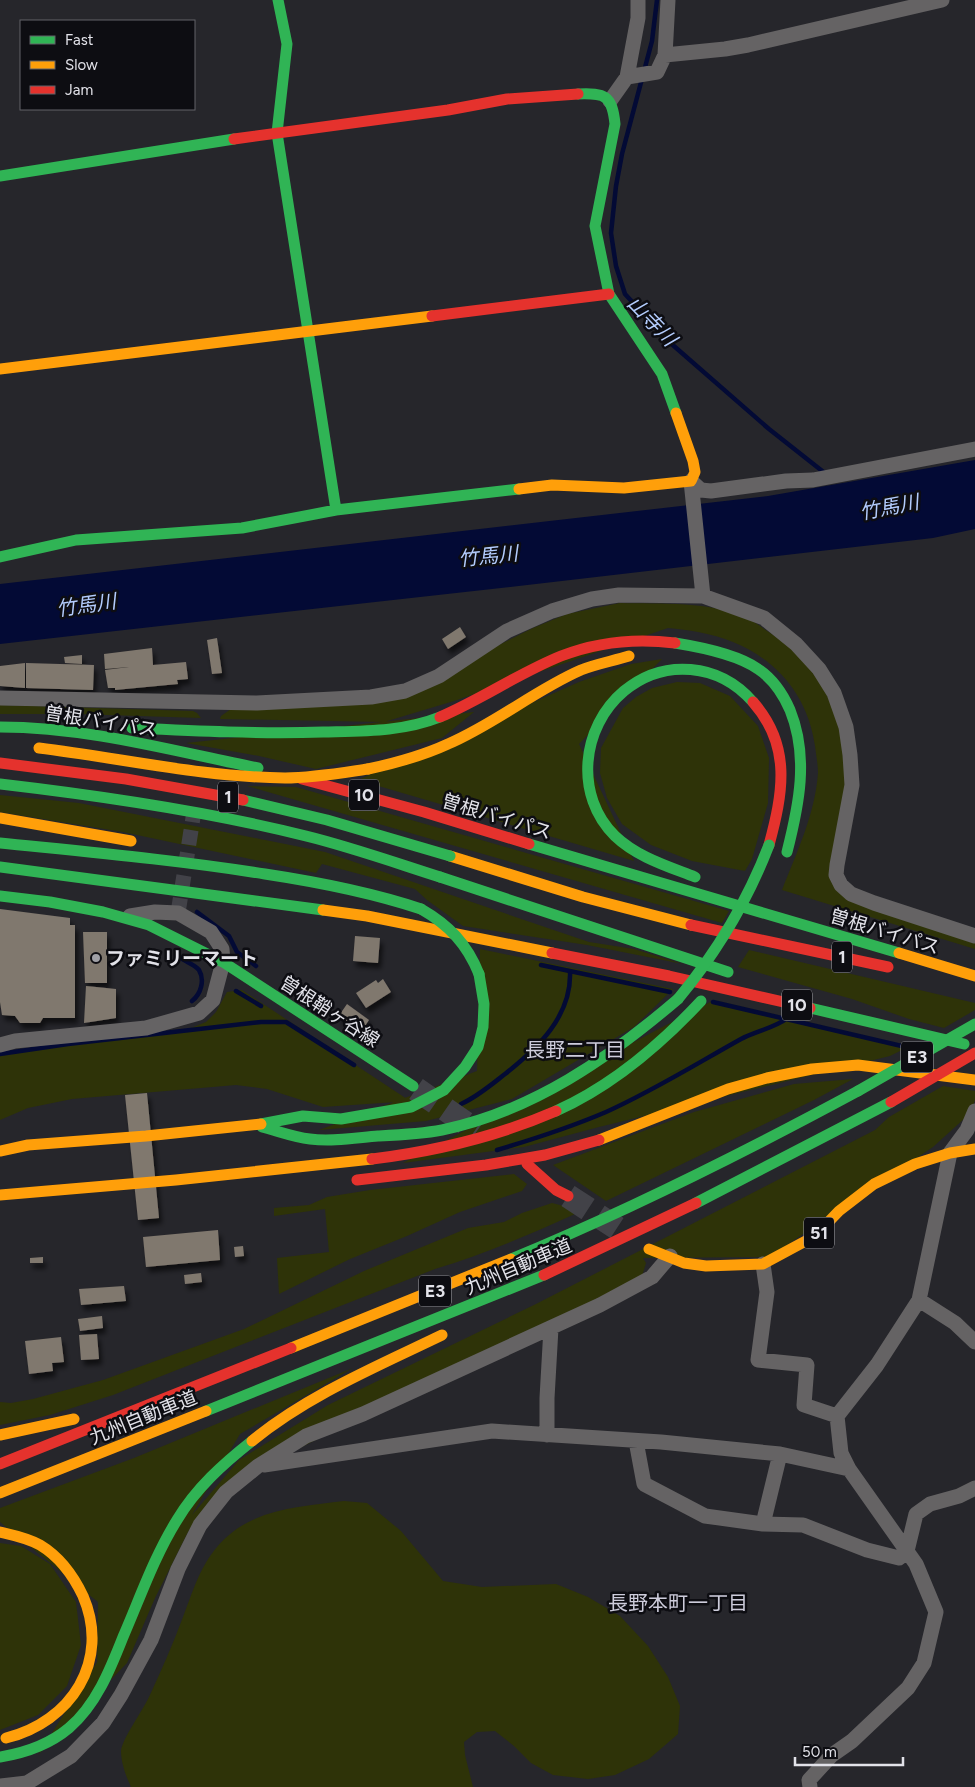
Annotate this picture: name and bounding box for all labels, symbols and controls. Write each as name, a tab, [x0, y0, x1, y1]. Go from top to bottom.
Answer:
legend	[20, 20, 195, 110]
text: Fast	[65, 31, 94, 49]
text: Slow	[65, 56, 98, 74]
text: Jam	[65, 81, 93, 99]
water label: 山寺川	[623, 291, 683, 352]
water label: 竹馬川	[857, 489, 923, 525]
water label: 竹馬川	[457, 541, 521, 571]
water label: 竹馬川	[55, 589, 119, 621]
street label: 曽根バイパス	[43, 701, 159, 742]
road number: 10	[349, 780, 379, 810]
road number: 1	[218, 782, 238, 812]
street label: 曽根バイパス	[439, 789, 555, 844]
street label: 曽根バイパス	[827, 904, 943, 959]
road number: 1	[832, 942, 852, 972]
place label: ファミリーマート	[106, 947, 258, 970]
marker: ファミリーマート	[90, 952, 102, 964]
street label: 曽根鞘ヶ谷線	[276, 971, 384, 1052]
road number: 10	[782, 990, 812, 1020]
district label: 長野二丁目	[525, 1038, 625, 1062]
road number: E3	[901, 1042, 933, 1072]
road number: 51	[804, 1218, 834, 1248]
street label: 九州自動車道	[461, 1234, 575, 1299]
road number: E3	[419, 1276, 451, 1306]
street label: 九州自動車道	[86, 1385, 200, 1449]
district label: 長野本町一丁目	[608, 1591, 748, 1615]
scale bar	[795, 1734, 902, 1766]
text: 50 m	[802, 1743, 837, 1761]

